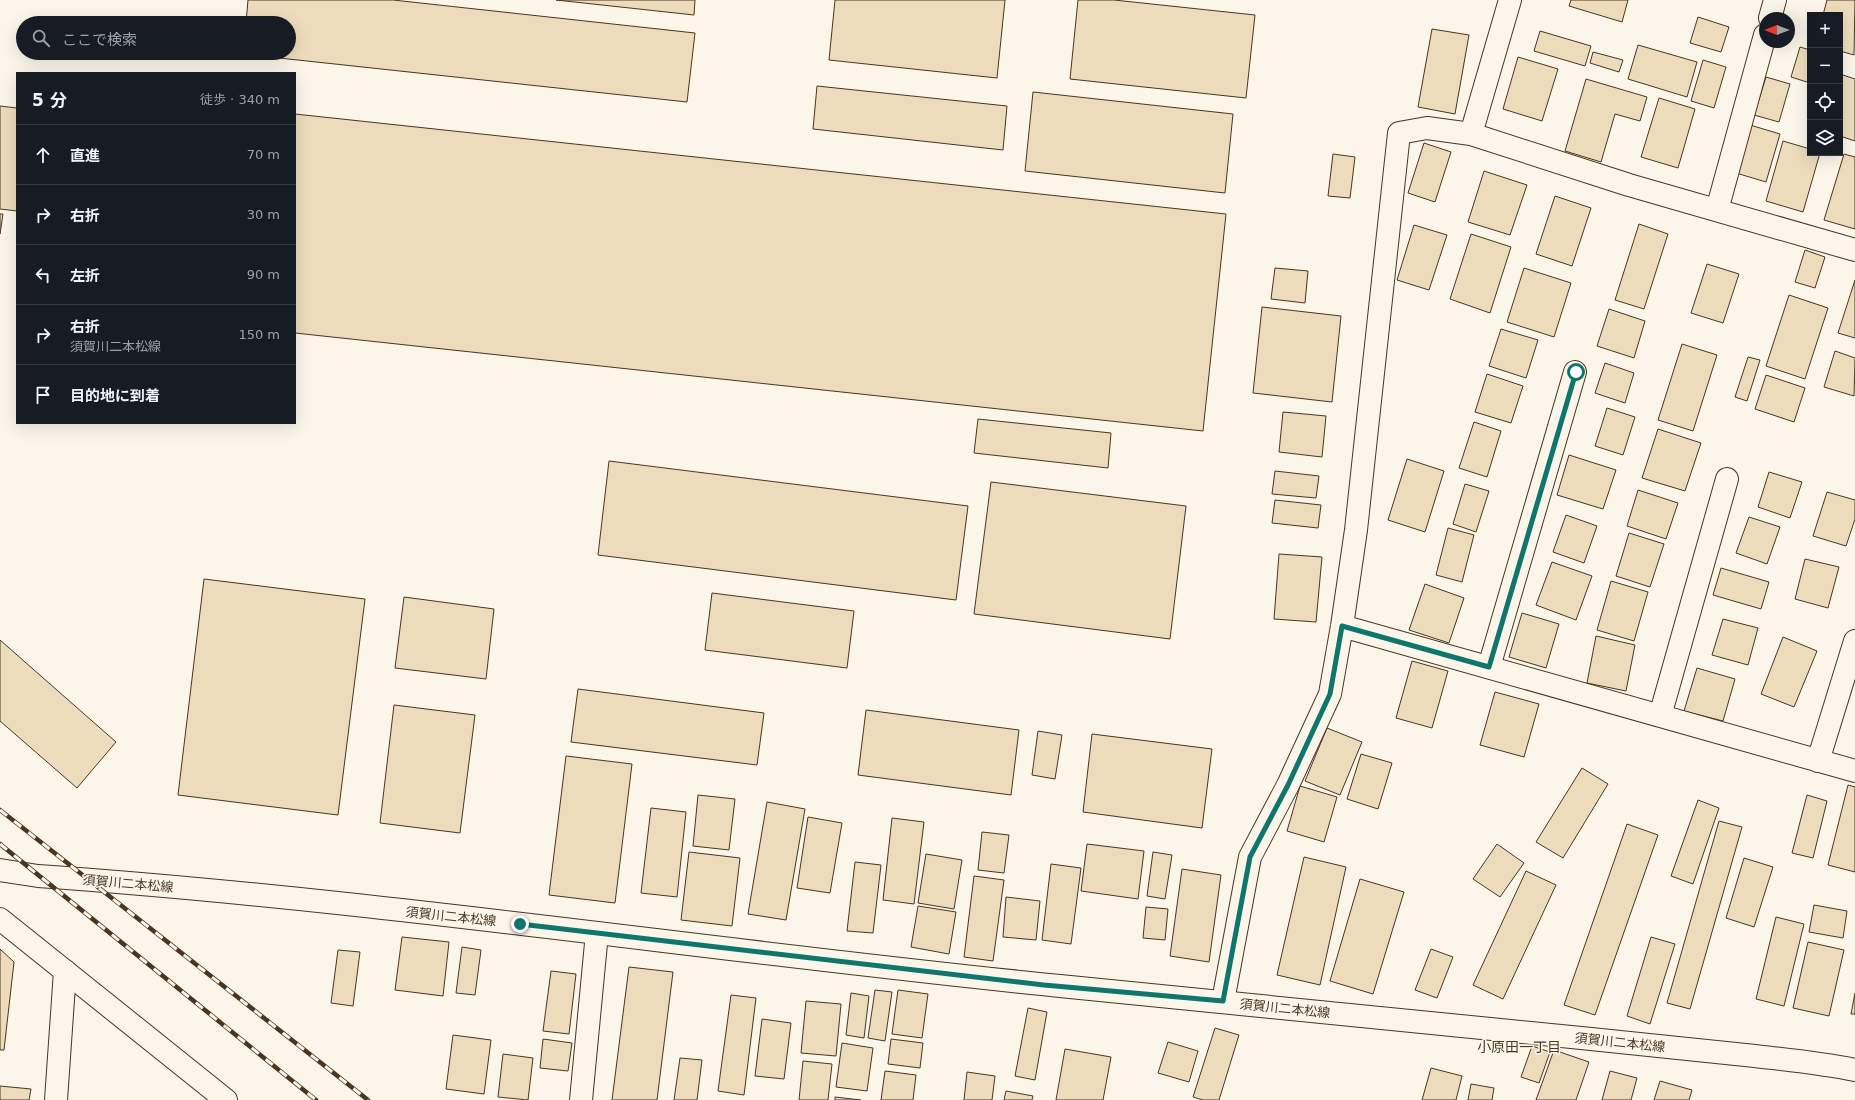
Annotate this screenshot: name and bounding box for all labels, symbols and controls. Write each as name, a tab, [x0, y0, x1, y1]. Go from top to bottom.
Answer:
north arrow	[1759, 12, 1795, 48]
map controls	[1807, 12, 1843, 156]
button: +	[1807, 12, 1843, 48]
search box	[16, 16, 296, 60]
icon: search	[30, 27, 52, 49]
text: ここで検索	[62, 31, 137, 49]
button: −	[1807, 48, 1843, 84]
button: locate	[1807, 84, 1843, 120]
text: 5 分	[32, 90, 67, 110]
text: 徒歩 · 340 m	[200, 92, 280, 107]
button: layers	[1807, 120, 1843, 156]
icon: ahead	[32, 144, 54, 166]
text: 直進	[70, 147, 100, 165]
text: 70 m	[247, 147, 280, 162]
icon: right	[32, 204, 54, 226]
text: 右折	[70, 207, 100, 225]
text: 30 m	[247, 207, 280, 222]
icon: left	[32, 264, 54, 286]
text: 左折	[70, 267, 100, 285]
text: 90 m	[247, 267, 280, 282]
text: 右折	[70, 318, 100, 336]
icon: right	[32, 324, 54, 346]
text: 150 m	[238, 327, 280, 342]
text: 須賀川二本松線	[70, 339, 161, 354]
route start	[1567, 363, 1585, 381]
icon: arrive	[32, 384, 54, 406]
text: 目的地に到着	[70, 387, 160, 405]
street label: 須賀川二本松線	[82, 872, 174, 895]
street label: 須賀川二本松線	[405, 904, 497, 929]
route end	[511, 915, 529, 933]
street label: 須賀川二本松線	[1239, 996, 1331, 1021]
street label: 須賀川二本松線	[1574, 1030, 1666, 1055]
district label: 小原田一丁目	[1477, 1039, 1561, 1055]

